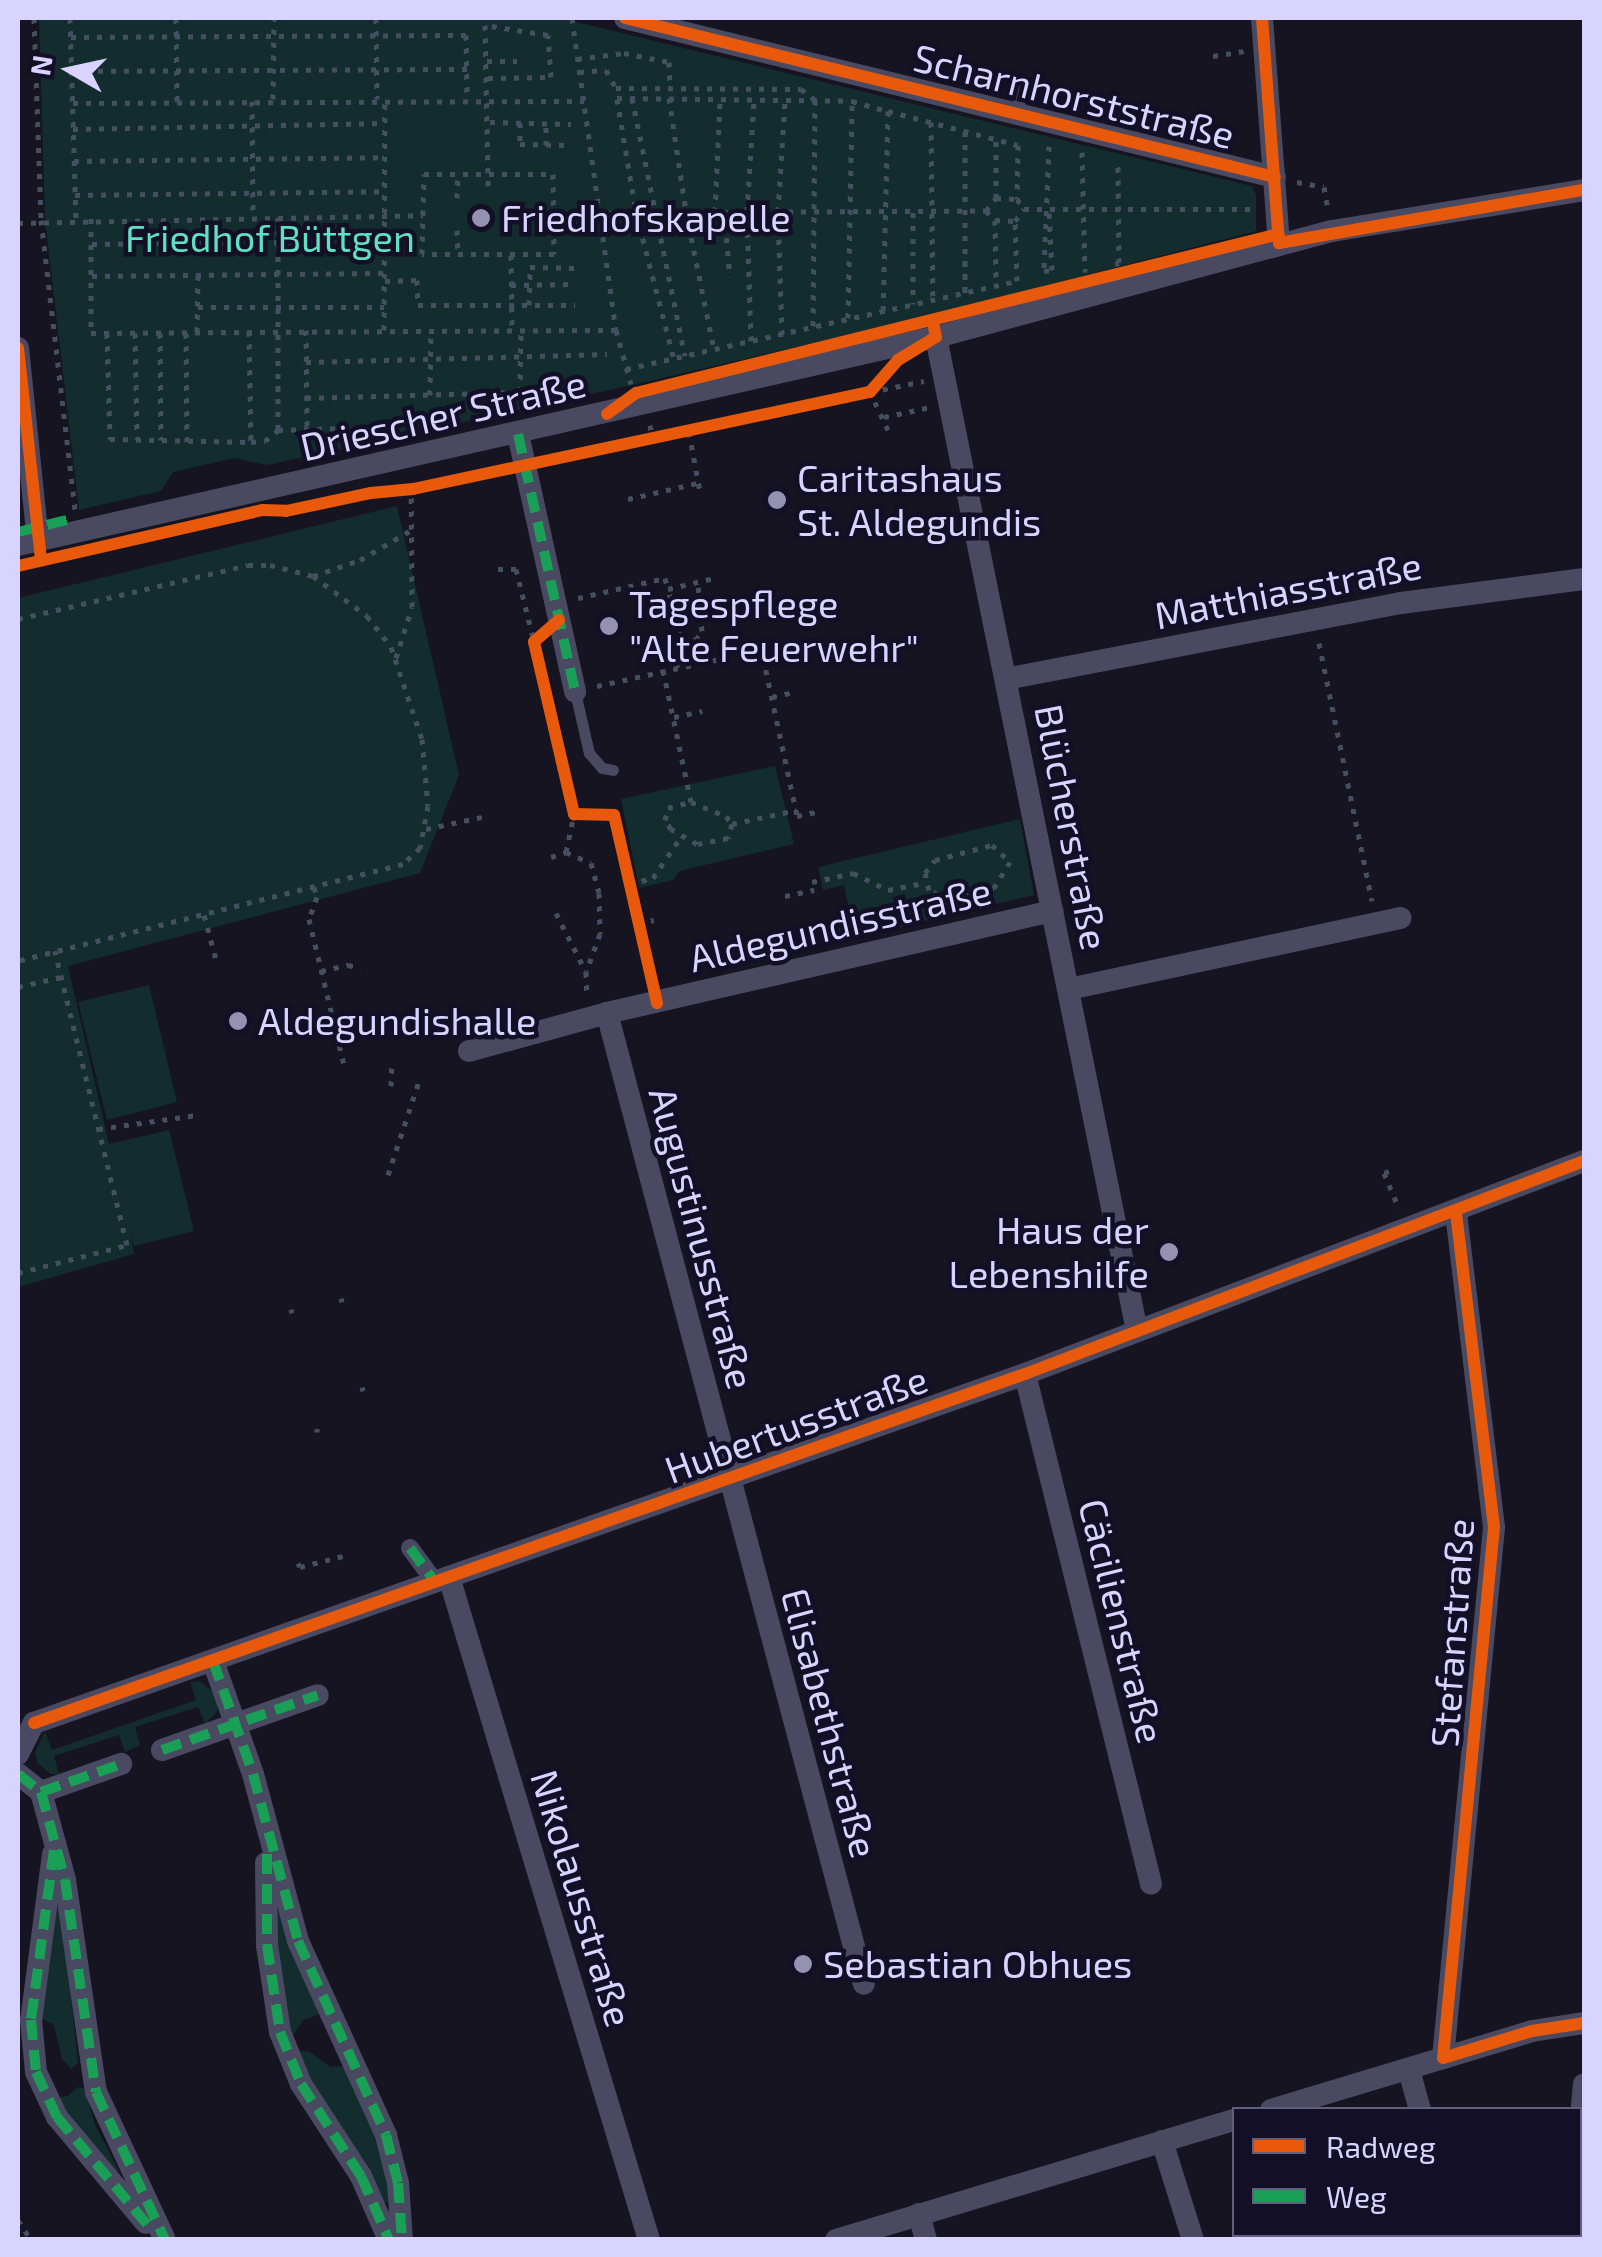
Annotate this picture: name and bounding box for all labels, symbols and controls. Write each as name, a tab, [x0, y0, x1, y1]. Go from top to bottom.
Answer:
north arrow	[20, 20, 120, 120]
street label: Scharnhorststraße	[909, 34, 1239, 158]
text: N	[22, 53, 59, 78]
place label: Friedhofskapelle	[501, 195, 791, 241]
marker: Friedhofskapelle	[470, 207, 492, 229]
park label: Friedhof Büttgen	[125, 215, 415, 261]
street label: Driescher Straße	[296, 360, 590, 470]
place label: Caritashaus St. Aldegundis	[797, 455, 1042, 544]
marker: Caritashaus St. Aldegundis	[766, 489, 788, 511]
street label: Matthiasstraße	[1151, 542, 1425, 638]
place label: Tagespflege "Alte Feuerwehr"	[629, 581, 919, 670]
marker: Tagespflege "Alte Feuerwehr"	[598, 615, 620, 637]
street label: Blücherstraße	[1026, 701, 1118, 953]
street label: Aldegundisstraße	[685, 867, 995, 981]
place label: Aldegundishalle	[258, 998, 536, 1044]
marker: Aldegundishalle	[227, 1010, 249, 1032]
street label: Augustinusstraße	[640, 1082, 764, 1394]
place label: Haus der Lebenshilfe	[949, 1207, 1149, 1296]
marker: Haus der Lebenshilfe	[1158, 1241, 1180, 1263]
street label: Hubertusstraße	[659, 1355, 933, 1493]
street label: Cäcilienstraße	[1070, 1494, 1174, 1748]
street label: Stefanstraße	[1421, 1517, 1483, 1749]
street label: Elisabethstraße	[772, 1583, 888, 1863]
street label: Nikolausstraße	[521, 1764, 643, 2032]
place label: Sebastian Obhues	[823, 1941, 1132, 1987]
marker: Sebastian Obhues	[792, 1953, 814, 1975]
legend	[1232, 2107, 1582, 2237]
text: Radweg	[1326, 2128, 1436, 2164]
text: Weg	[1326, 2178, 1387, 2214]

